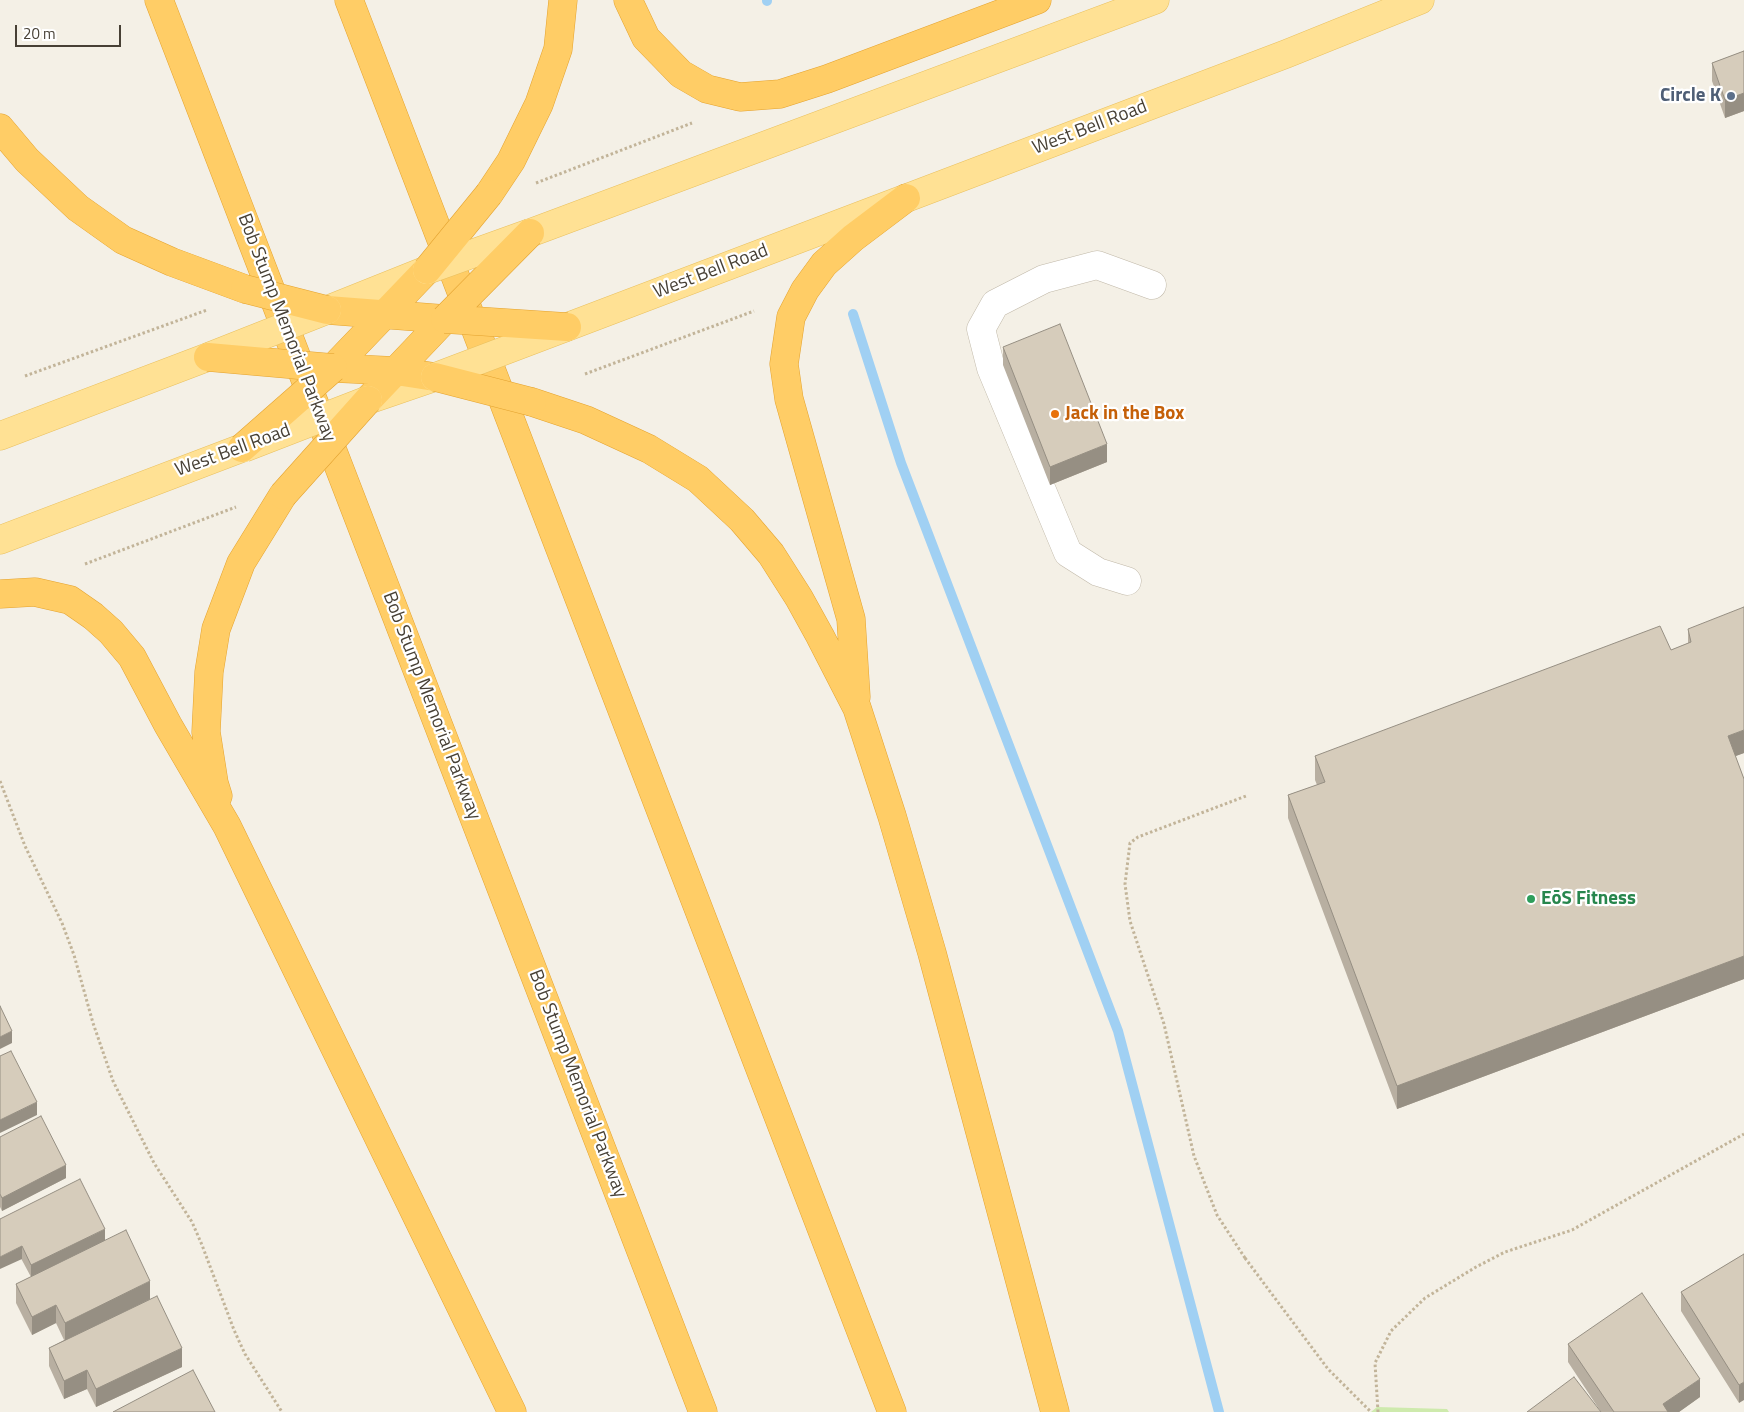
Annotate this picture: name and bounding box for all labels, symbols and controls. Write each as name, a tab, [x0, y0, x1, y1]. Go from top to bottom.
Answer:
scale bar	[18, 15, 124, 47]
text: 20 m	[23, 22, 56, 45]
place label: Circle K	[1660, 85, 1721, 107]
marker: Circle K	[1725, 90, 1737, 102]
street label: West Bell Road	[1029, 96, 1151, 160]
street label: Bob Stump Memorial Parkway	[232, 211, 340, 445]
street label: West Bell Road	[650, 240, 772, 304]
place label: Jack in the Box	[1065, 403, 1184, 425]
marker: Jack in the Box	[1049, 408, 1061, 420]
street label: West Bell Road	[172, 420, 294, 482]
street label: Bob Stump Memorial Parkway	[377, 589, 485, 823]
place label: EōS Fitness	[1541, 888, 1636, 910]
marker: EōS Fitness	[1525, 893, 1537, 905]
street label: Bob Stump Memorial Parkway	[523, 967, 631, 1201]

